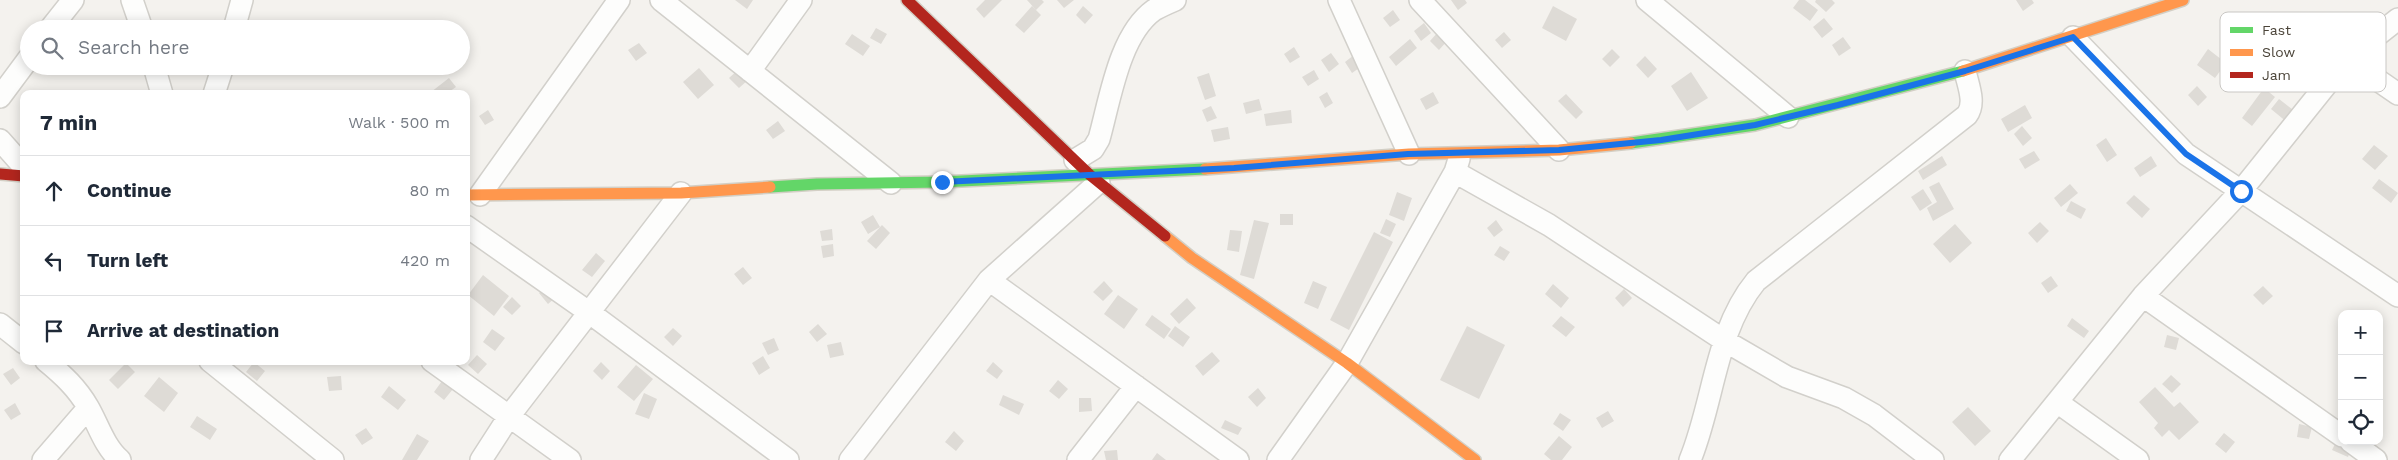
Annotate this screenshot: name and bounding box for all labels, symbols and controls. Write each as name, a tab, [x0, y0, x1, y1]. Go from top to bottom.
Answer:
legend	[2220, 12, 2386, 92]
search box	[20, 20, 470, 75]
text: Fast	[2262, 22, 2291, 38]
icon: search	[38, 34, 66, 62]
text: Search here	[78, 36, 189, 59]
text: Slow	[2262, 44, 2295, 60]
text: Jam	[2262, 67, 2291, 83]
text: 7 min	[40, 110, 97, 135]
text: Walk · 500 m	[348, 113, 450, 132]
route end	[931, 171, 954, 194]
icon: ahead	[40, 177, 68, 205]
text: Continue	[87, 179, 171, 202]
route start	[2230, 180, 2253, 203]
text: 80 m	[409, 181, 450, 200]
icon: left	[40, 247, 68, 275]
text: Turn left	[87, 249, 168, 272]
text: 420 m	[400, 251, 450, 270]
map controls	[2338, 310, 2383, 445]
button: +	[2338, 310, 2383, 355]
icon: arrive	[40, 317, 68, 345]
text: Arrive at destination	[87, 319, 279, 342]
button: −	[2338, 355, 2383, 400]
button: locate	[2338, 400, 2383, 445]

